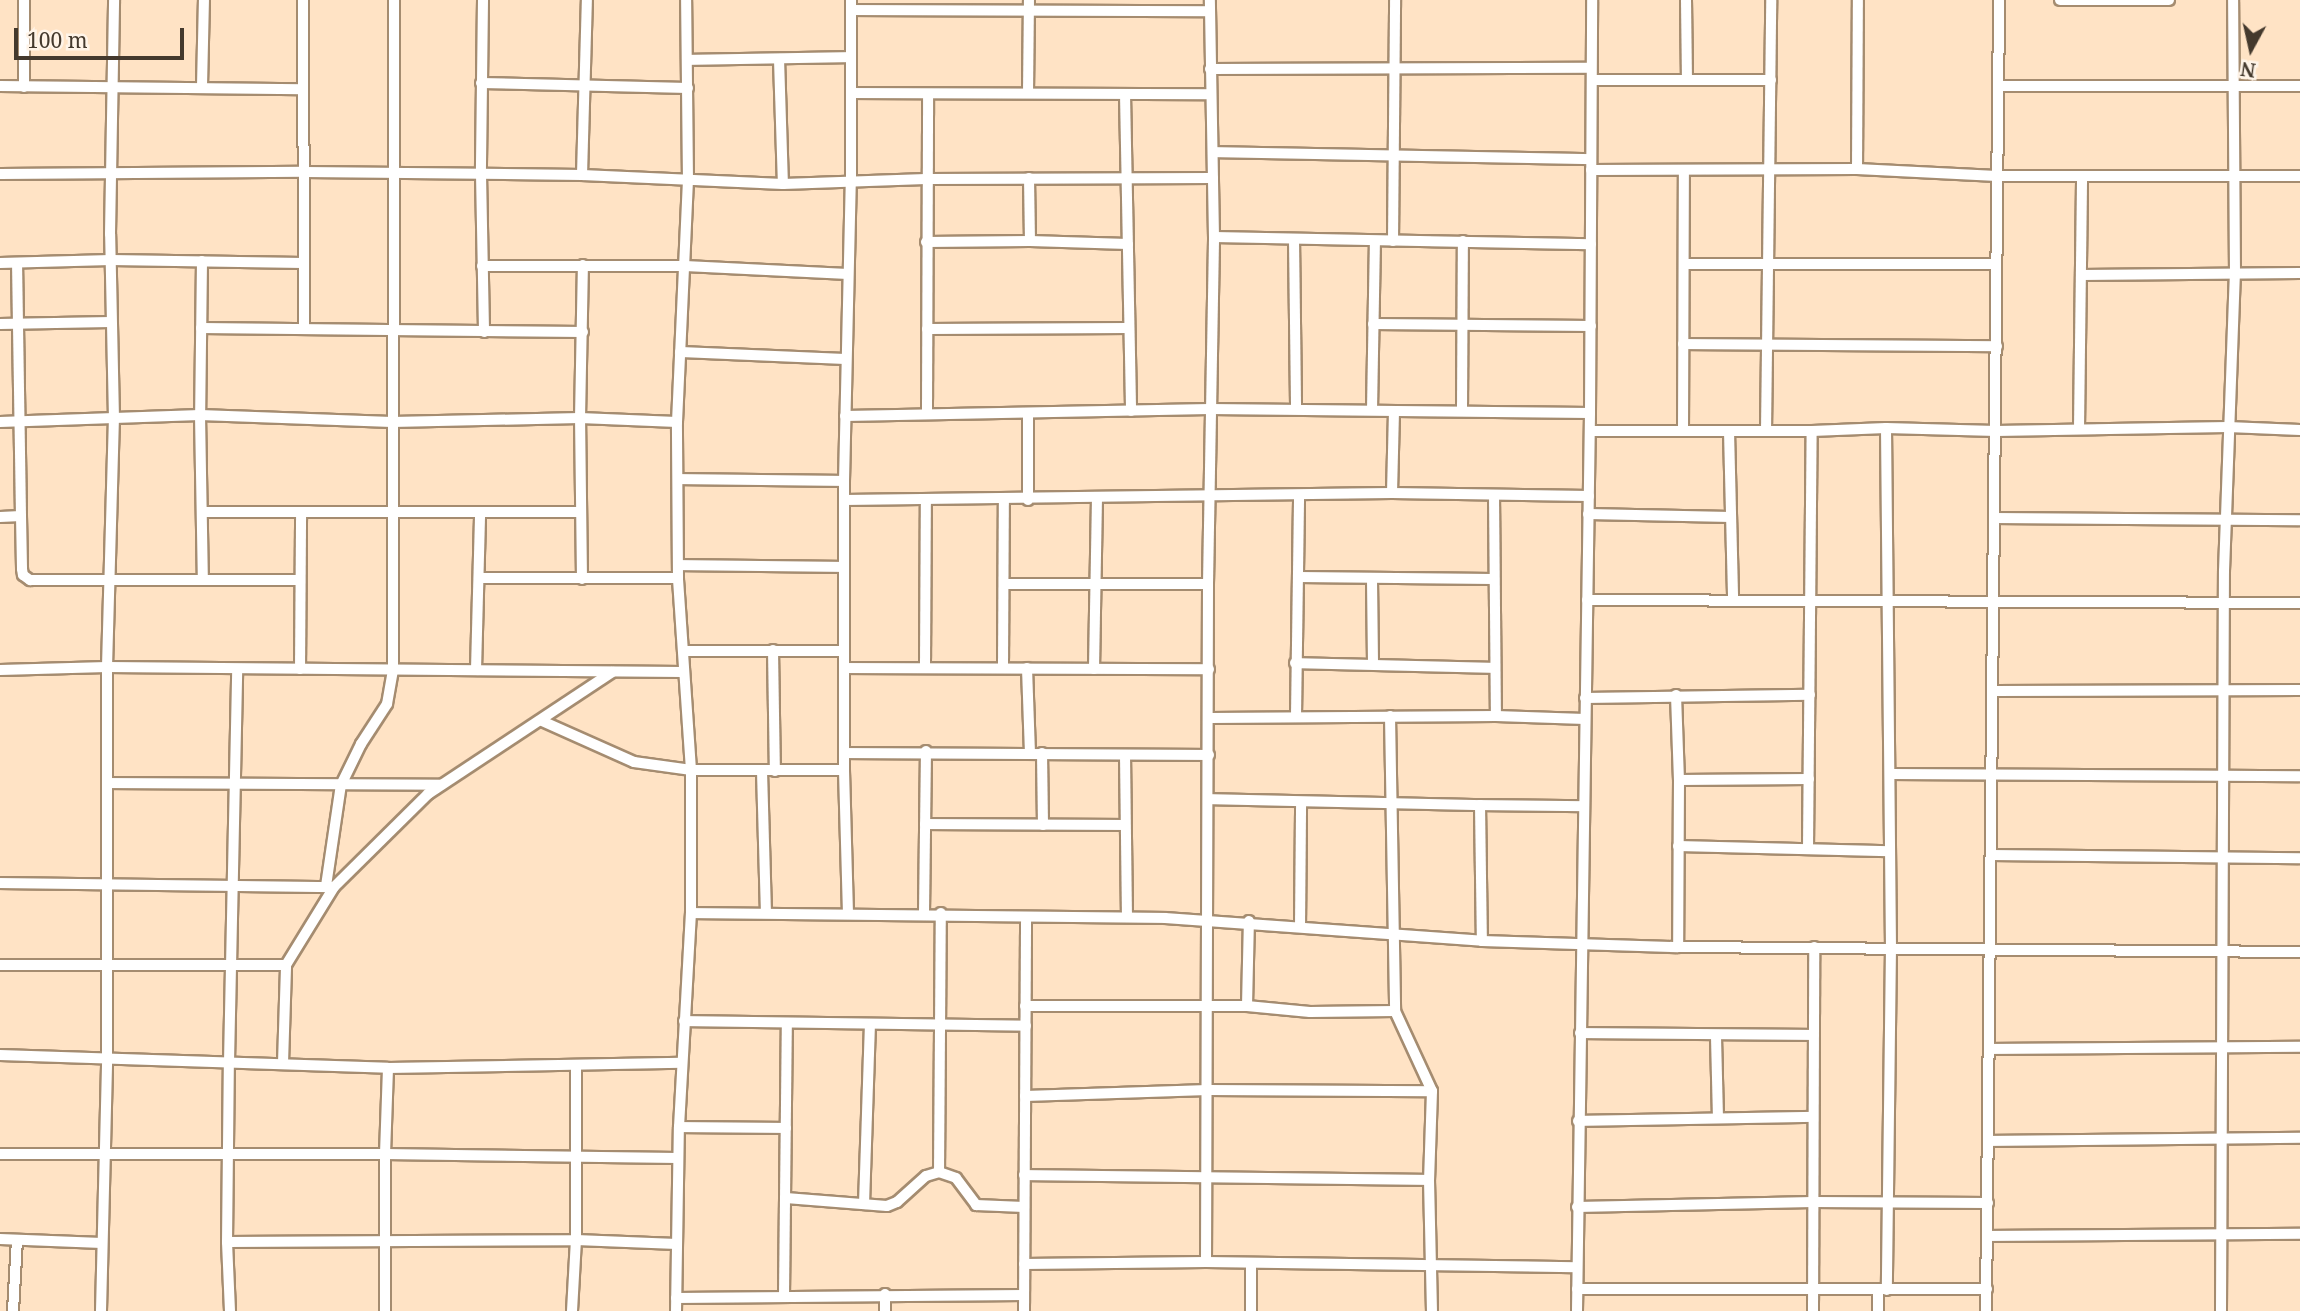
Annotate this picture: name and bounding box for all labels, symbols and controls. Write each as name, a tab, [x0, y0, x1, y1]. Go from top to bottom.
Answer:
scale bar	[18, 14, 187, 58]
north arrow	[2216, 14, 2286, 84]
text: 100 m	[27, 26, 88, 54]
text: N	[2239, 56, 2257, 84]

